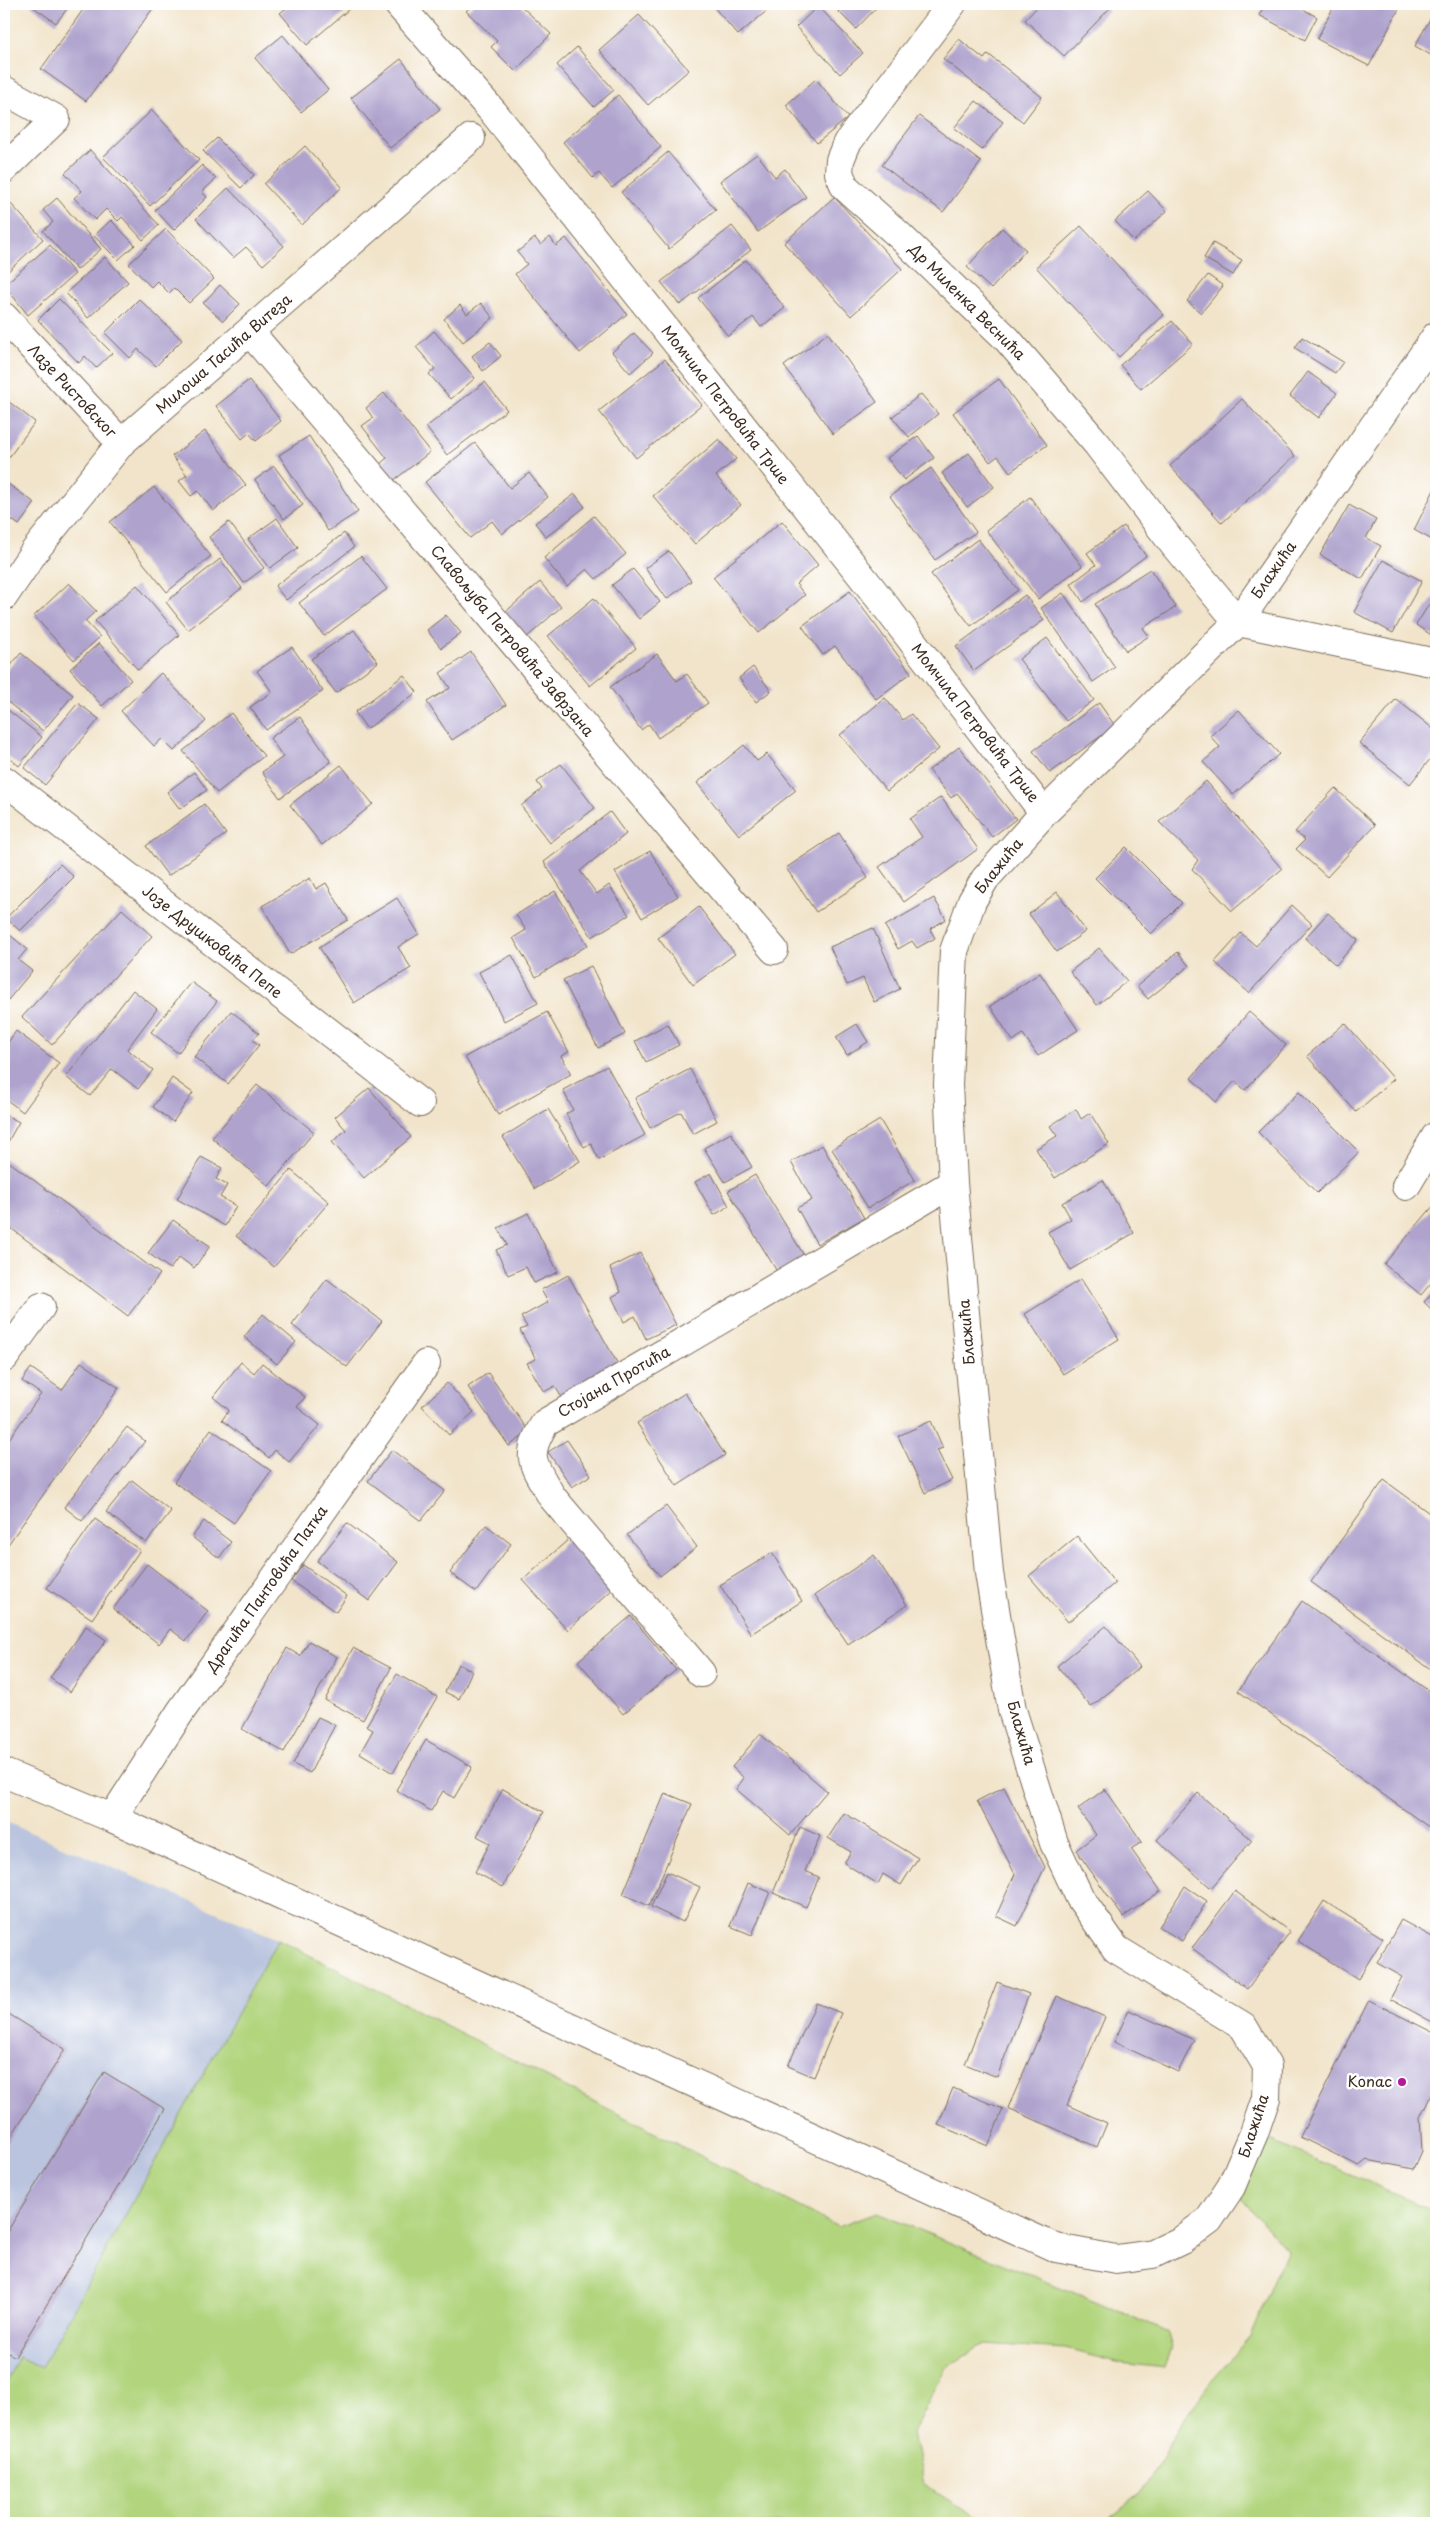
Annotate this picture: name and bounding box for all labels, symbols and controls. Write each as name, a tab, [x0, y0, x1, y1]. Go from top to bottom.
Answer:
street label: Др Миленка Веснића	[904, 237, 1032, 365]
street label: Милоша Тасића Витеза	[150, 287, 297, 419]
street label: Момчила Петровића Трше	[657, 320, 796, 489]
street label: Лазе Ристовског	[23, 338, 123, 442]
street label: Блажића	[1245, 535, 1301, 603]
street label: Славољуба Петровића Заврзана	[426, 539, 601, 741]
street label: Момчила Петровића Трше	[907, 638, 1046, 807]
street label: Блажића	[968, 832, 1028, 898]
street label: Јозе Друшковића Пепе	[138, 879, 288, 1003]
street label: Блажића	[951, 1298, 980, 1366]
street label: Стојана Протића	[553, 1339, 674, 1422]
street label: Драгића Пантовића Патка	[199, 1499, 333, 1677]
street label: Блажића	[1002, 1698, 1043, 1768]
place label: Konac	[1347, 2069, 1392, 2092]
marker: Konac	[1396, 2076, 1408, 2088]
street label: Блажића	[1231, 2090, 1274, 2160]

